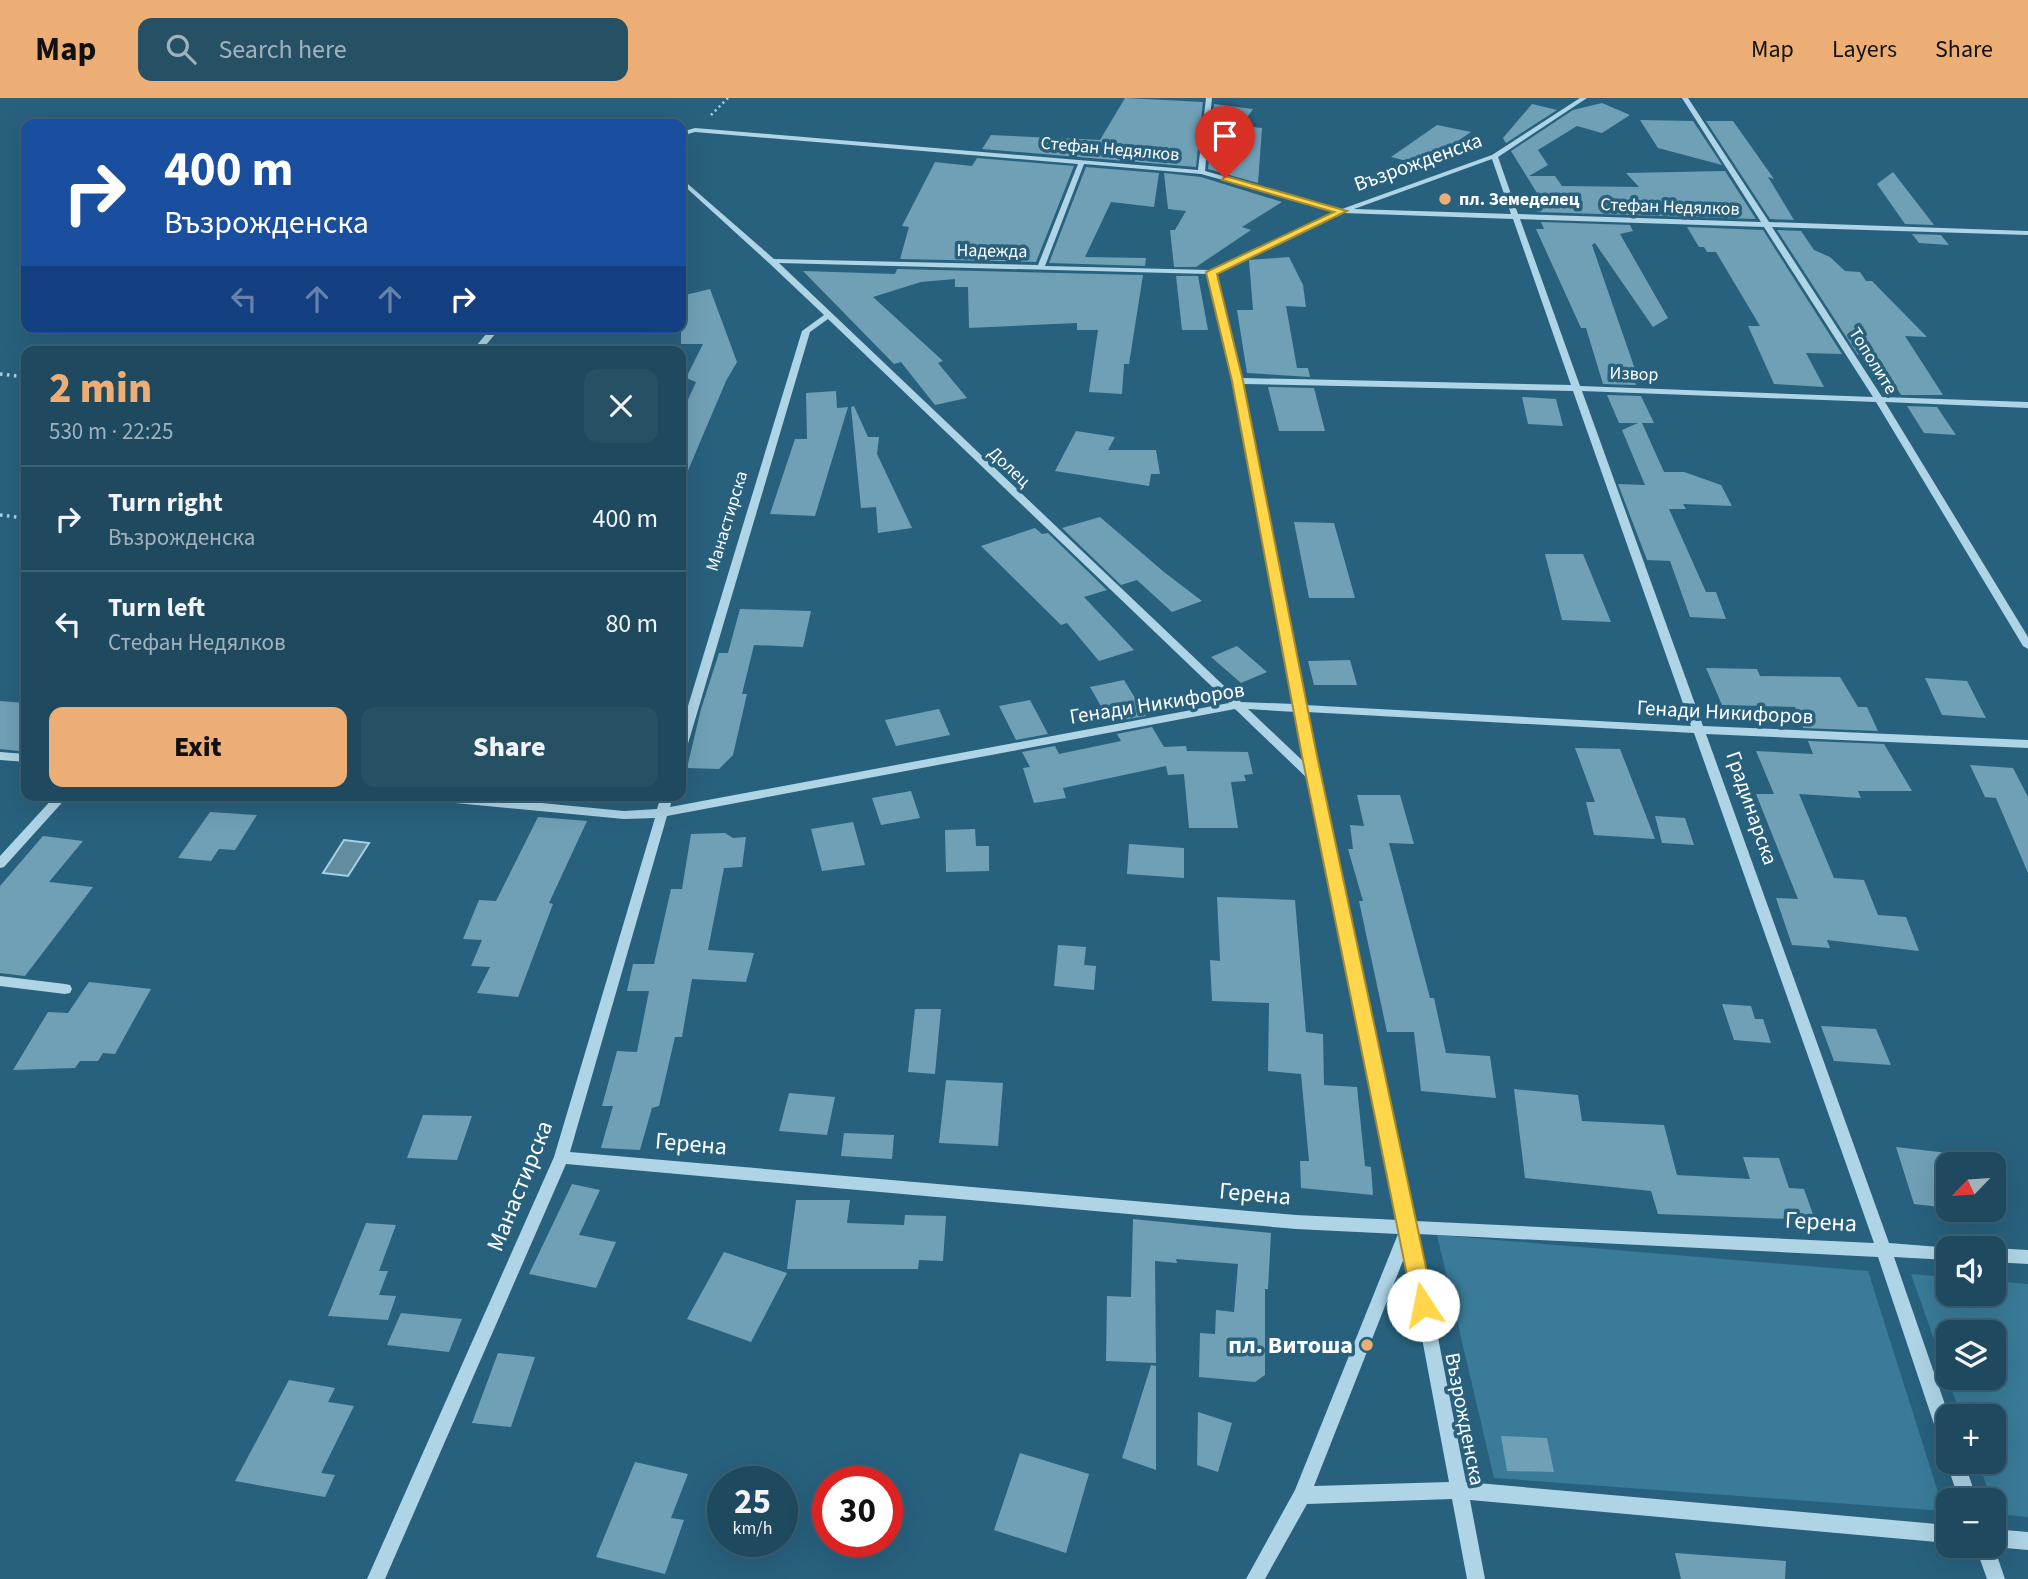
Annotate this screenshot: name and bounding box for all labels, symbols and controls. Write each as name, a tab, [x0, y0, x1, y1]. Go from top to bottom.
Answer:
search box	[138, 18, 628, 81]
text: Map	[35, 26, 96, 73]
icon: search	[162, 30, 200, 68]
text: Search here	[218, 31, 347, 68]
text: Map	[1751, 32, 1794, 67]
text: Layers	[1832, 32, 1897, 67]
text: Share	[1935, 32, 1993, 67]
pin	[1195, 106, 1255, 178]
icon: arrive	[1206, 117, 1244, 155]
street label: Възрожденска	[1350, 125, 1486, 199]
street label: Стефан Недялков	[1040, 130, 1180, 168]
text: 400 m	[164, 135, 293, 205]
icon: right	[49, 147, 140, 238]
place label: пл. Земеделец	[1459, 187, 1580, 212]
marker: пл. Земеделец	[1437, 191, 1453, 207]
street label: Стефан Недялков	[1600, 192, 1740, 222]
text: Възрожденска	[164, 200, 369, 246]
street label: Надежда	[956, 238, 1028, 264]
icon: left	[225, 280, 263, 318]
icon: ahead	[298, 280, 336, 318]
icon: ahead	[371, 280, 409, 318]
icon: right	[444, 280, 482, 318]
street label: Тополите	[1843, 323, 1903, 399]
text: 2 min	[49, 359, 152, 419]
street label: Извор	[1609, 361, 1659, 387]
button: close	[584, 369, 658, 443]
text: 530 m · 22:25	[49, 415, 173, 448]
street label: Долец	[982, 441, 1036, 493]
street label: Манастирска	[700, 468, 754, 574]
text: Turn right	[108, 484, 223, 521]
icon: right	[49, 500, 87, 538]
text: 400 m	[592, 500, 658, 537]
text: Възрожденска	[108, 521, 255, 554]
text: Turn left	[108, 589, 205, 626]
icon: left	[49, 605, 87, 643]
text: 80 m	[605, 605, 658, 642]
text: Стефан Недялков	[108, 626, 286, 659]
street label: Генади Никифоров	[1067, 674, 1247, 732]
street label: Генади Никифоров	[1636, 692, 1814, 732]
button: Exit	[49, 707, 347, 787]
button: Share	[361, 707, 658, 787]
street label: Градинарска	[1719, 747, 1785, 869]
street label: Манастирска	[478, 1115, 562, 1257]
street label: Герена	[654, 1123, 728, 1165]
north arrow	[1936, 1152, 2006, 1222]
map controls	[1936, 1152, 2006, 1558]
street label: Герена	[1218, 1173, 1292, 1215]
street label: Герена	[1784, 1203, 1858, 1241]
button: sound	[1936, 1236, 2006, 1306]
position arrow	[1386, 1268, 1460, 1342]
button: layers	[1936, 1320, 2006, 1390]
place label: пл. Витоша	[1228, 1328, 1353, 1363]
marker: пл. Витоша	[1359, 1337, 1375, 1353]
street label: Възрожденска	[1437, 1350, 1493, 1488]
button: +	[1936, 1404, 2006, 1474]
speed limit sign: 30	[812, 1466, 903, 1557]
text: 25	[734, 1477, 771, 1527]
button: −	[1936, 1488, 2006, 1558]
text: km/h	[733, 1516, 772, 1541]

